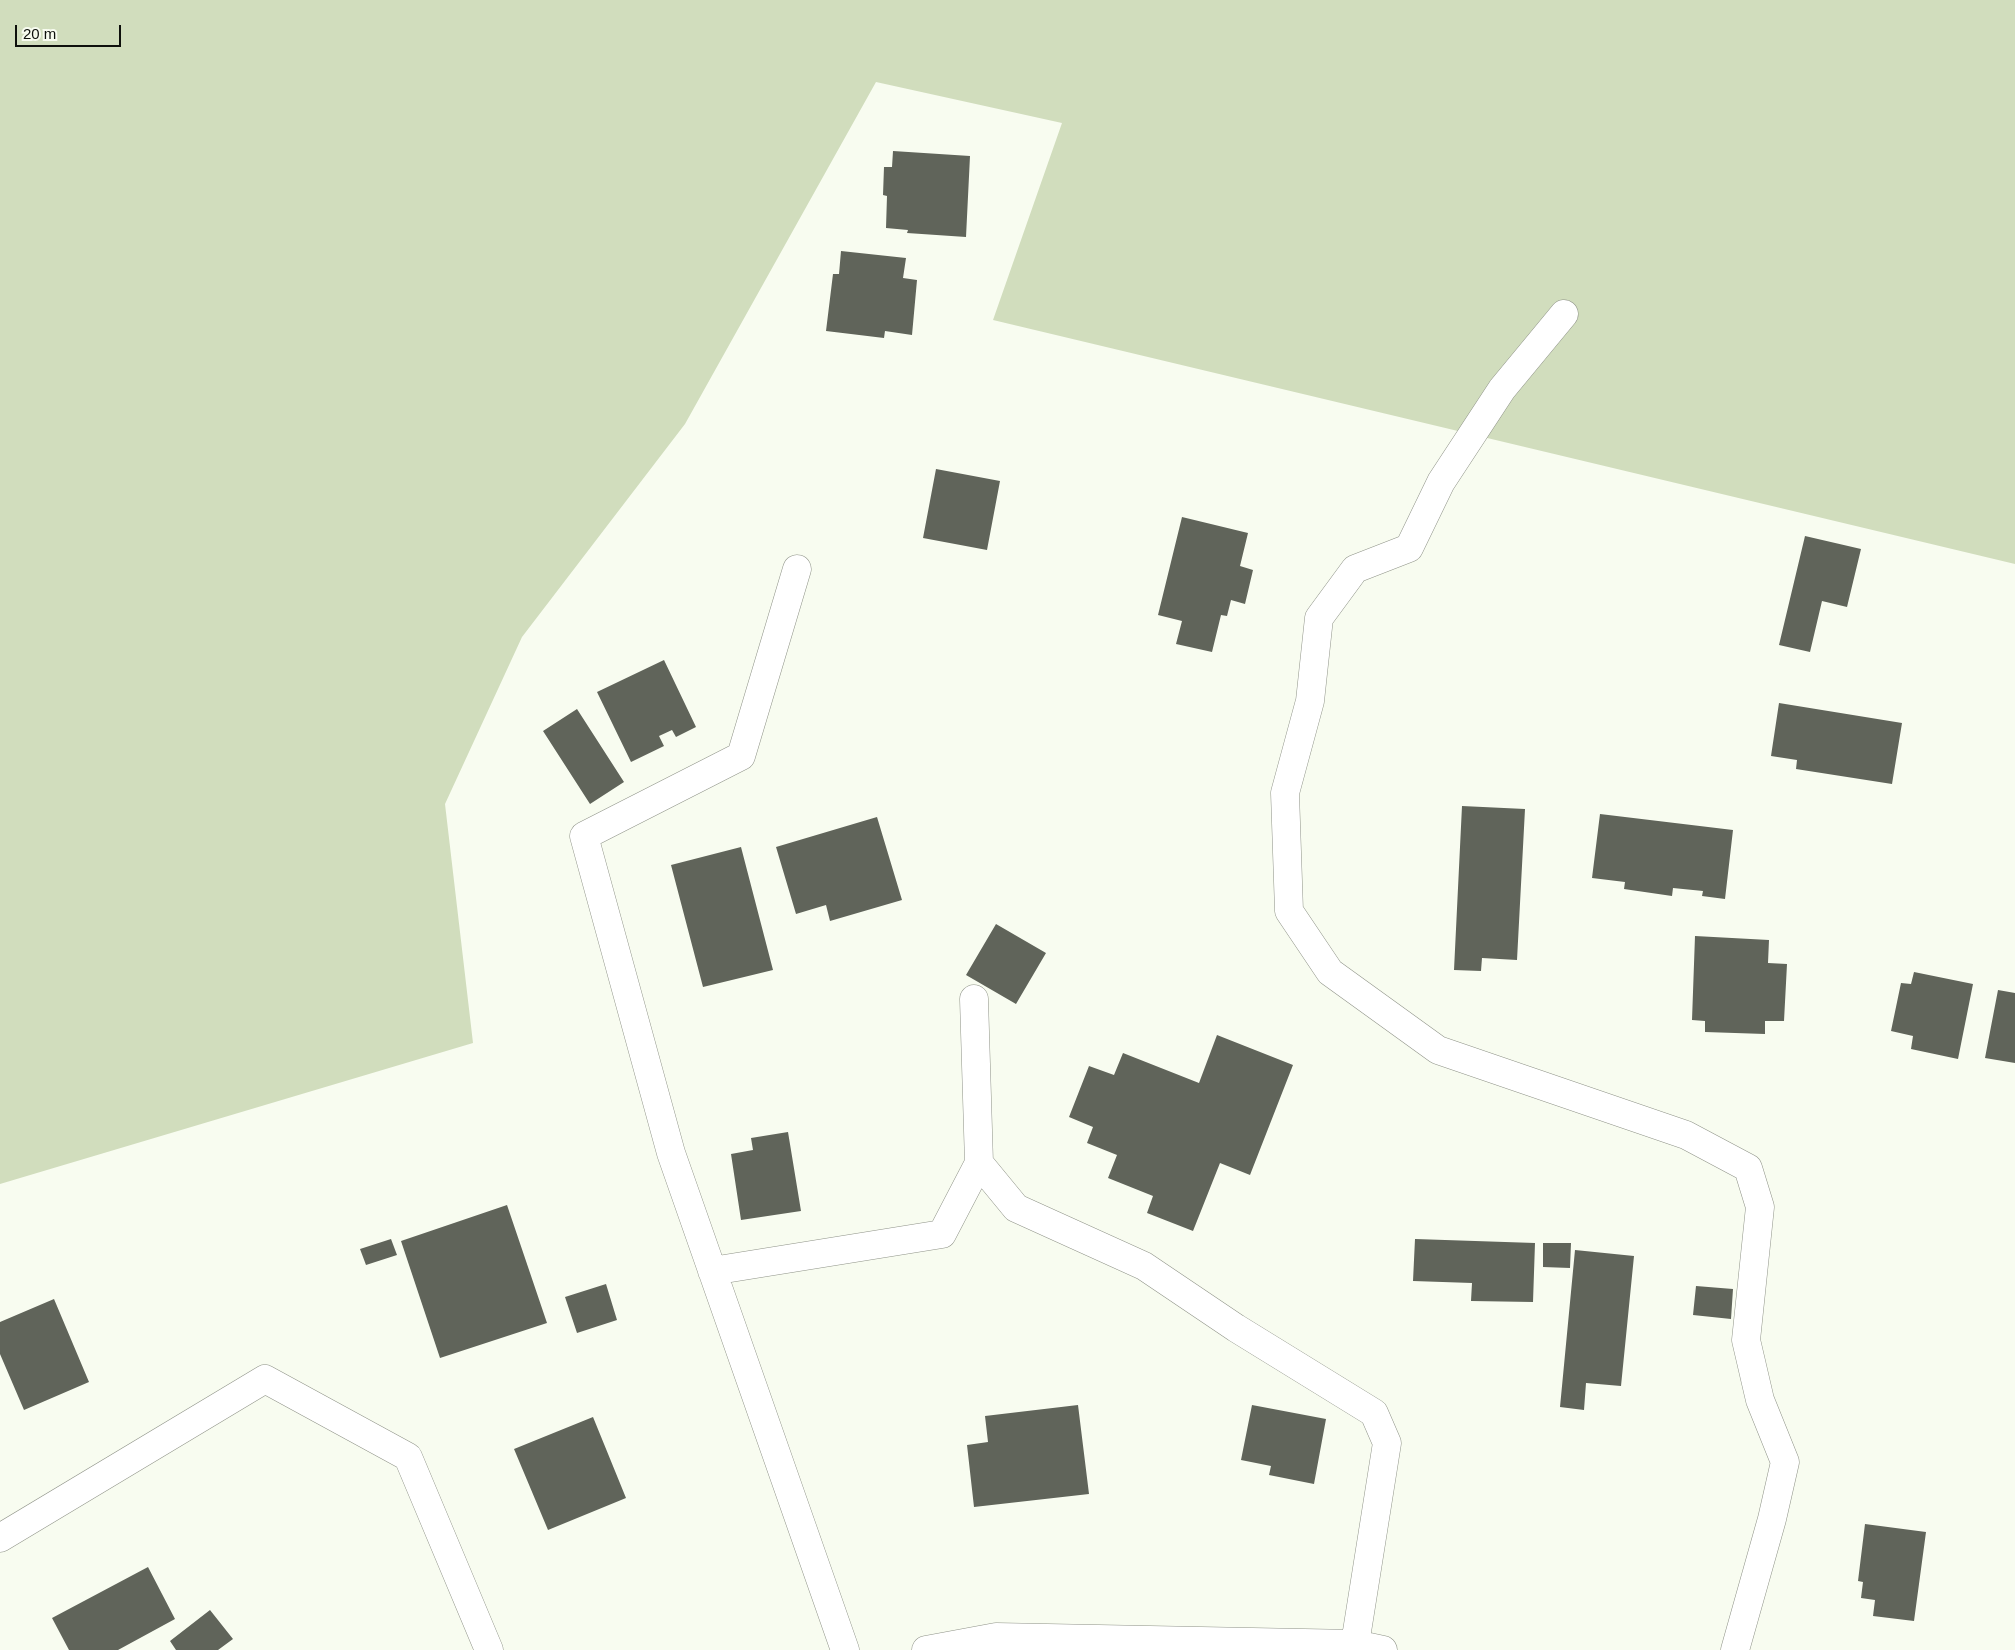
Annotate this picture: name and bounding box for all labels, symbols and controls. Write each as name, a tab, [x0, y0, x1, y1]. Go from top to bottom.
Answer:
scale bar	[18, 15, 124, 47]
text: 20 m	[23, 25, 56, 42]

